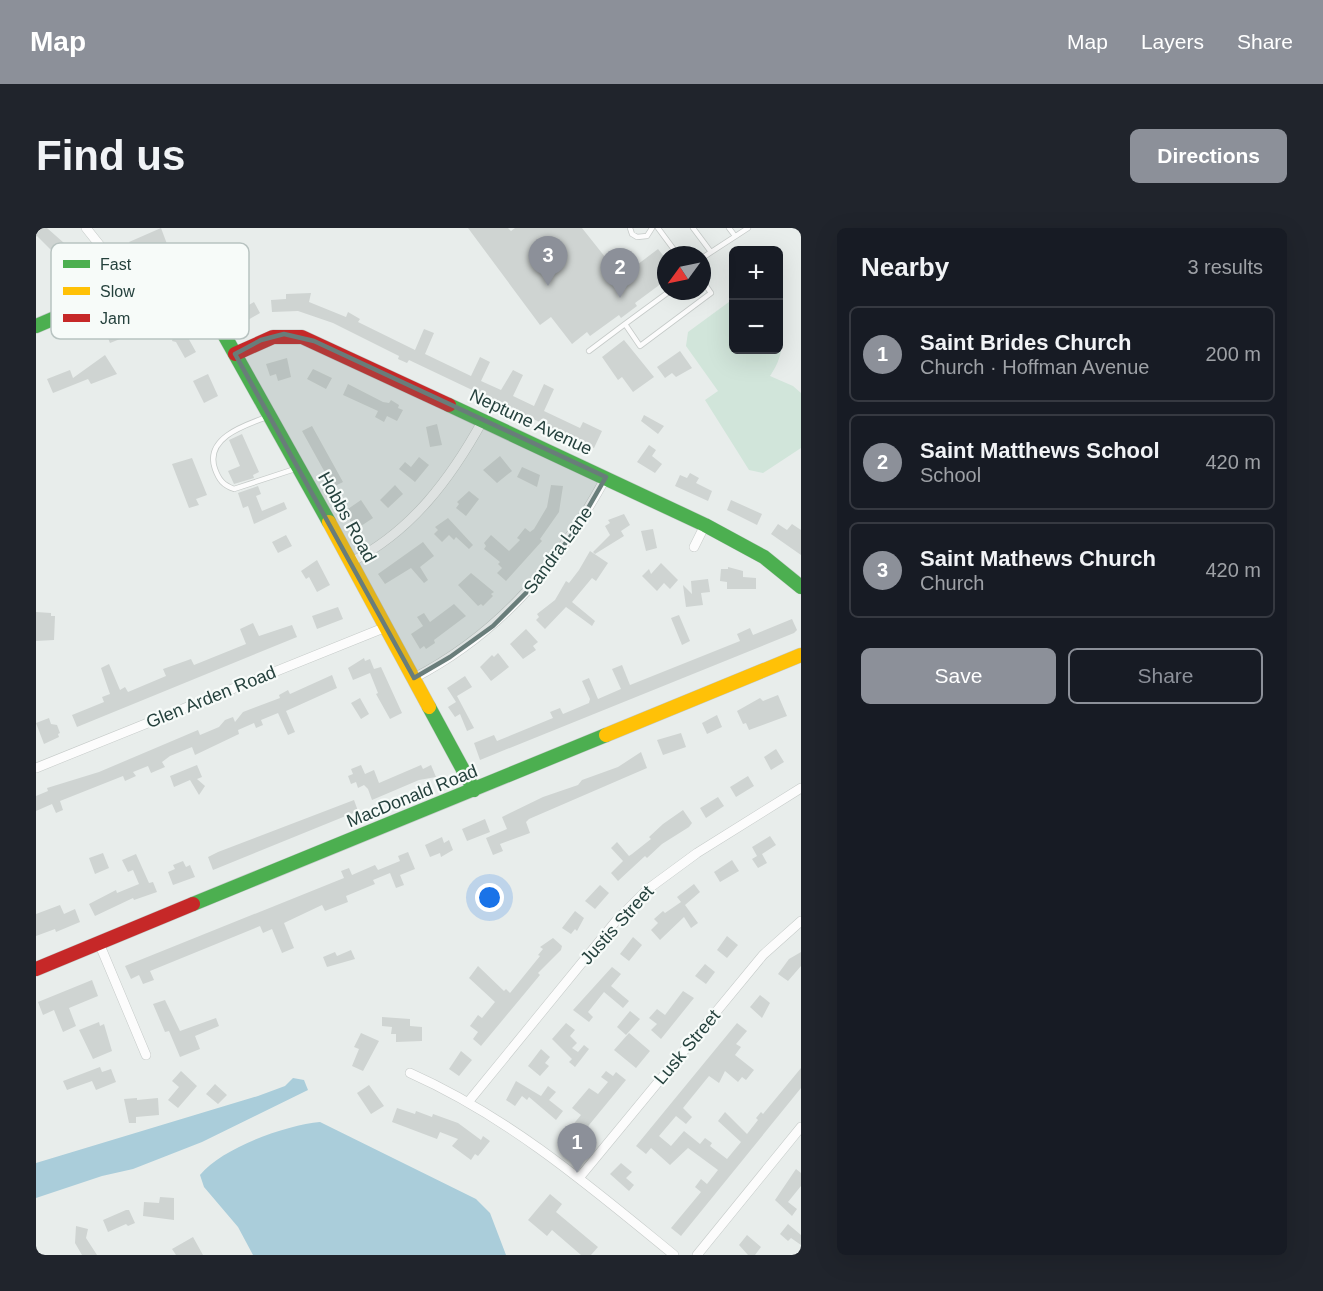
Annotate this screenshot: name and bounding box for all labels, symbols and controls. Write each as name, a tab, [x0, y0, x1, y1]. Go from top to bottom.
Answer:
text: Map	[30, 26, 86, 57]
text: Map	[1067, 30, 1108, 53]
text: Layers	[1141, 30, 1204, 53]
text: Share	[1237, 30, 1293, 53]
button: Directions	[1130, 129, 1287, 183]
text: Find us	[36, 132, 185, 179]
pin: 3	[528, 236, 568, 286]
legend	[51, 243, 249, 339]
north arrow	[657, 246, 711, 300]
map controls	[729, 246, 783, 354]
button: +	[729, 246, 783, 300]
pin: 2	[600, 248, 640, 298]
text: Nearby	[861, 252, 949, 282]
text: Fast	[100, 256, 132, 273]
text: 3 results	[1187, 256, 1263, 278]
text: Slow	[100, 283, 135, 300]
button: −	[729, 300, 783, 354]
text: Jam	[100, 310, 130, 327]
text: Saint Brides Church	[920, 330, 1131, 355]
text: 1	[877, 343, 888, 365]
text: 200 m	[1205, 343, 1261, 365]
text: Church · Hoffman Avenue	[920, 356, 1149, 378]
street label: Neptune Avenue	[467, 385, 595, 459]
text: Saint Matthews School	[920, 438, 1160, 463]
text: 2	[877, 451, 888, 473]
text: 420 m	[1205, 451, 1261, 473]
text: School	[920, 464, 981, 486]
street label: Hobbs Road	[314, 468, 380, 566]
street label: Sandra Lane	[520, 502, 596, 598]
text: Saint Mathews Church	[920, 546, 1156, 571]
text: 3	[877, 559, 888, 581]
text: 420 m	[1205, 559, 1261, 581]
text: Church	[920, 572, 984, 594]
button: Save	[861, 648, 1056, 704]
button: Share	[1068, 648, 1263, 704]
street label: Glen Arden Road	[143, 662, 279, 732]
street label: MacDonald Road	[344, 761, 480, 831]
street label: Justis Street	[576, 882, 658, 968]
your location	[475, 883, 504, 912]
street label: Lusk Street	[650, 1006, 724, 1088]
pin: 1	[558, 1124, 596, 1173]

